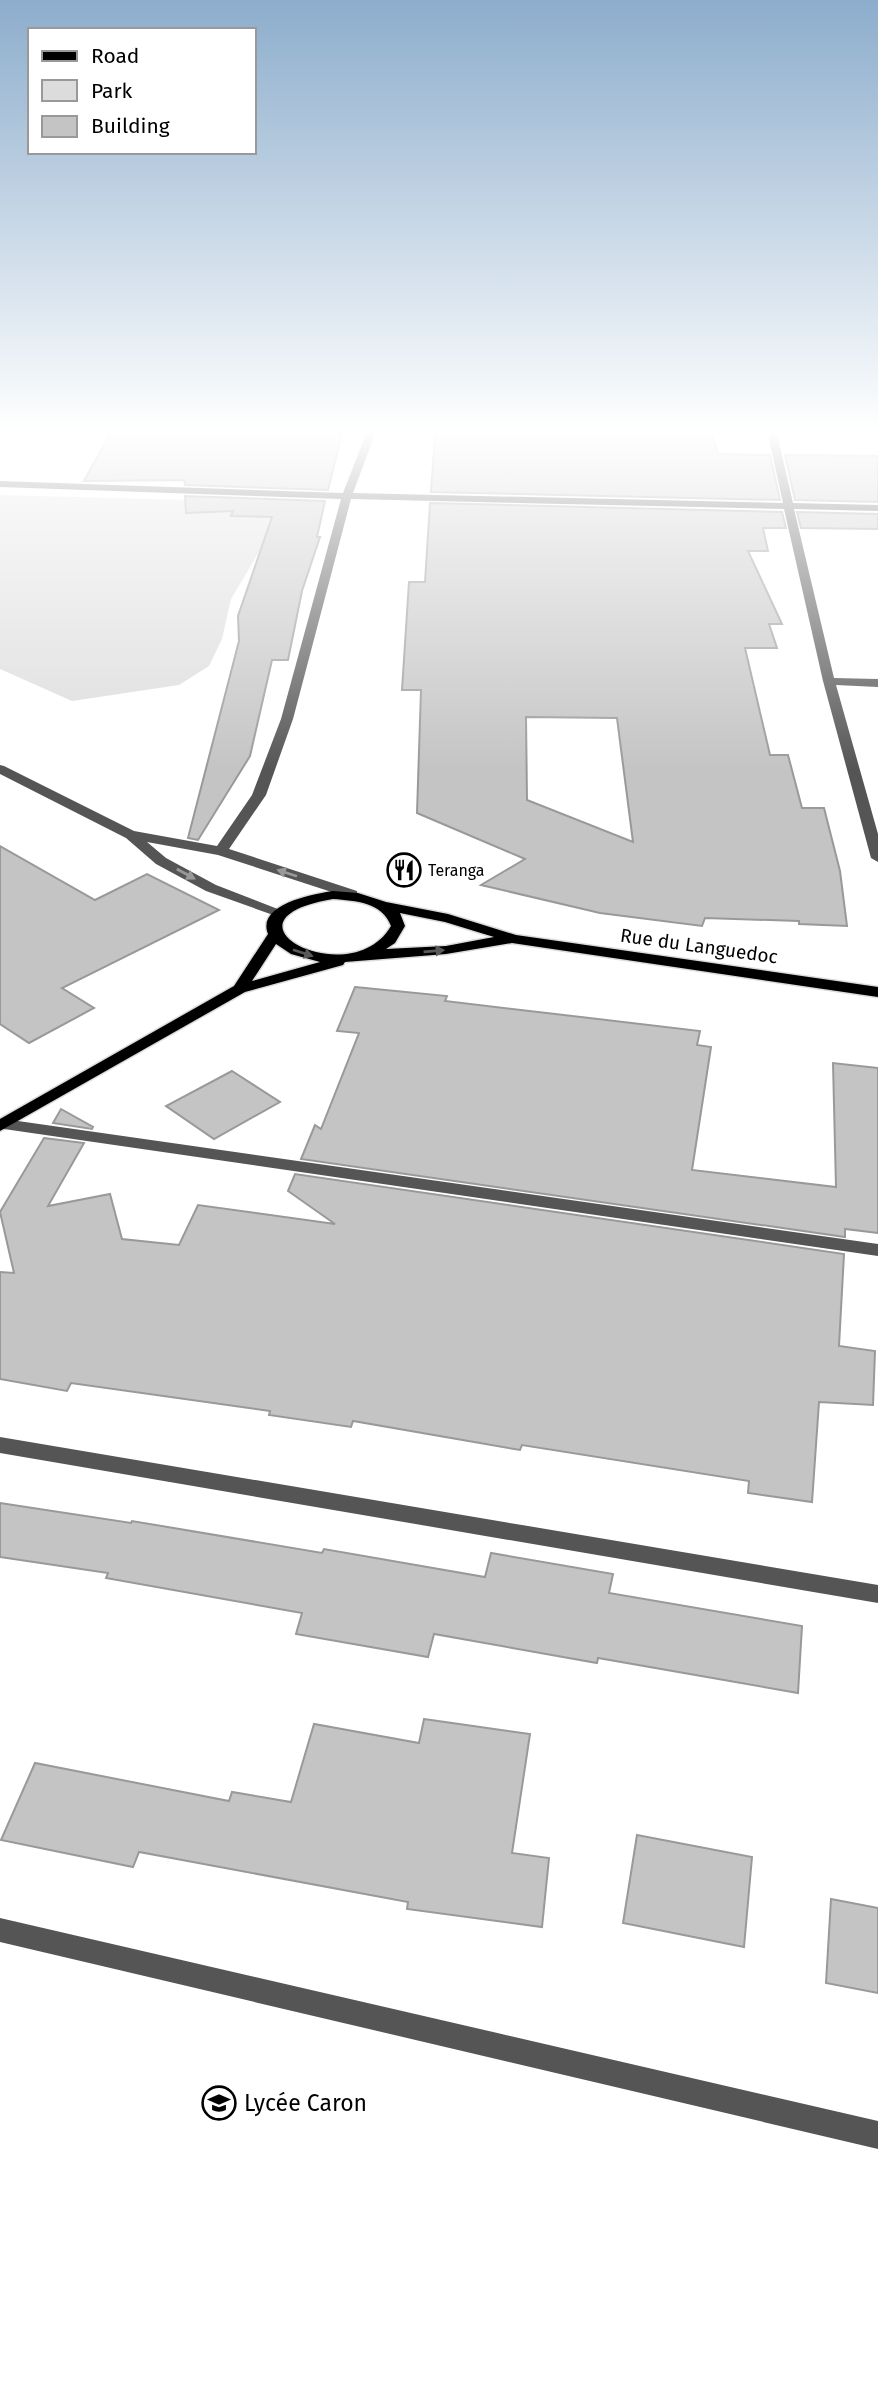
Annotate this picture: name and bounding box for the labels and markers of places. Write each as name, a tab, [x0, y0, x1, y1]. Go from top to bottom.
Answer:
restaurant icon: Teranga	[385, 851, 423, 889]
place label: Teranga	[428, 861, 485, 880]
school or university icon: Lycée Caron	[200, 2084, 238, 2122]
place label: Lycée Caron	[244, 2089, 367, 2117]

